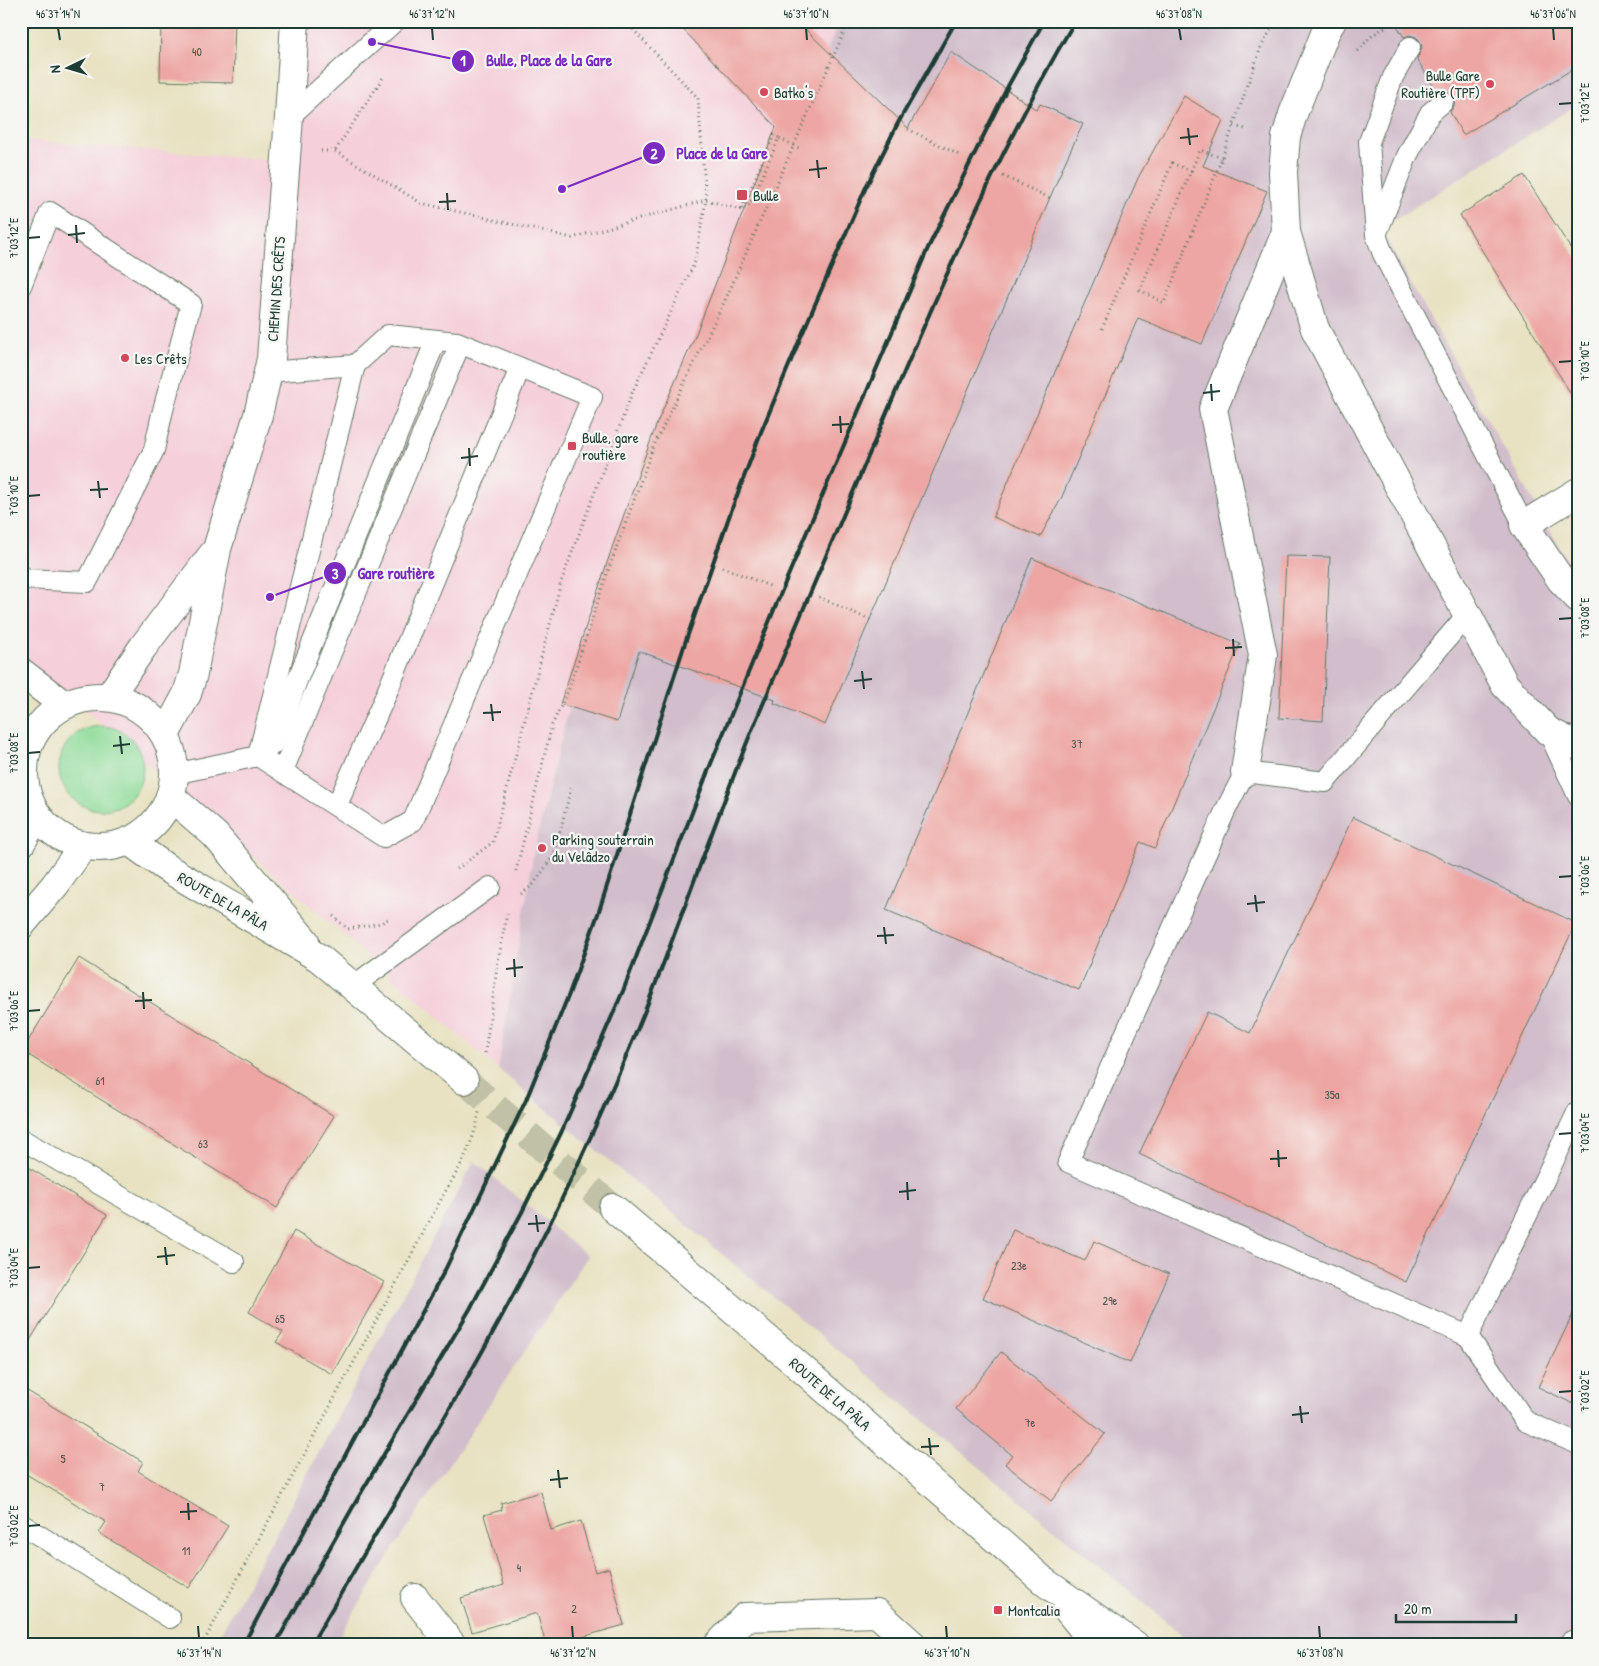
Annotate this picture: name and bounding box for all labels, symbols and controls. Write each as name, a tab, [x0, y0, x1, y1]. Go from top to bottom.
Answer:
text: 46°37'14"N	[36, 5, 80, 22]
text: 46°37'12"N	[409, 5, 455, 22]
text: 46°37'10"N	[783, 5, 829, 22]
text: 46°37'08"N	[1156, 5, 1202, 22]
text: 46°37'06"N	[1530, 5, 1576, 22]
north arrow	[42, 42, 92, 92]
house number: 40	[192, 43, 202, 60]
callout: Bulle, Place de la Gare	[451, 45, 622, 76]
text: Bulle, Place de la Gare	[486, 49, 613, 71]
text: 1	[460, 50, 466, 71]
text: N	[45, 64, 64, 74]
place label: Bulle Gare Routière (TPF)	[1401, 65, 1480, 103]
marker: Bulle Gare Routière (TPF)	[1484, 78, 1496, 90]
place label: Batko's	[774, 82, 813, 103]
text: 7°03'12"E	[1576, 82, 1593, 123]
marker: Batko's	[758, 86, 770, 98]
callout: Place de la Gare	[641, 138, 778, 169]
text: Place de la Gare	[676, 142, 768, 164]
text: 2	[650, 143, 658, 164]
place label: Bulle	[753, 185, 779, 206]
marker: Bulle	[735, 188, 749, 202]
text: 7°03'12"E	[5, 217, 22, 258]
street label: CHEMIN DES CRÊTS	[262, 236, 290, 342]
text: 7°03'10"E	[1576, 340, 1593, 381]
place label: Les Crêts	[135, 348, 187, 369]
marker: Les Crêts	[119, 352, 131, 364]
place label: Bulle, gare routière	[582, 427, 639, 465]
marker: Bulle, gare routière	[566, 440, 578, 452]
text: 7°03'10"E	[5, 475, 22, 516]
callout: Gare routière	[323, 558, 445, 589]
text: Gare routière	[357, 562, 435, 584]
text: 3	[332, 563, 339, 584]
text: 7°03'08"E	[1576, 597, 1593, 638]
text: 7°03'08"E	[5, 732, 22, 773]
house number: 37	[1071, 735, 1083, 752]
place label: Parking souterrain du Velâdzo	[552, 829, 654, 867]
marker: Parking souterrain du Velâdzo	[536, 842, 548, 854]
text: 7°03'06"E	[1576, 855, 1593, 896]
street label: ROUTE DE LA PÂLA	[174, 867, 273, 936]
text: 7°03'06"E	[5, 990, 22, 1031]
house number: 61	[95, 1072, 105, 1089]
house number: 35a	[1324, 1086, 1340, 1103]
text: 7°03'04"E	[1576, 1112, 1593, 1153]
house number: 63	[198, 1135, 208, 1152]
text: 7°03'04"E	[5, 1247, 22, 1288]
house number: 23e	[1011, 1257, 1027, 1274]
house number: 29e	[1103, 1292, 1118, 1309]
house number: 65	[275, 1310, 285, 1327]
street label: ROUTE DE LA PÂLA	[785, 1353, 876, 1436]
text: 7°03'02"E	[1576, 1370, 1593, 1412]
house number: 7e	[1025, 1414, 1036, 1431]
house number: 5	[60, 1450, 66, 1467]
house number: 7	[99, 1478, 105, 1495]
text: 7°03'02"E	[5, 1505, 22, 1547]
house number: 11	[182, 1542, 190, 1559]
house number: 4	[517, 1559, 522, 1576]
scale bar	[1396, 1591, 1516, 1623]
text: 20 m	[1404, 1598, 1431, 1619]
house number: 2	[571, 1600, 577, 1617]
place label: Montcalia	[1008, 1600, 1060, 1621]
marker: Montcalia	[992, 1604, 1004, 1616]
text: 46°37'14"N	[177, 1644, 221, 1661]
text: 46°37'12"N	[550, 1644, 596, 1661]
text: 46°37'10"N	[924, 1644, 970, 1661]
text: 46°37'08"N	[1297, 1644, 1343, 1661]

